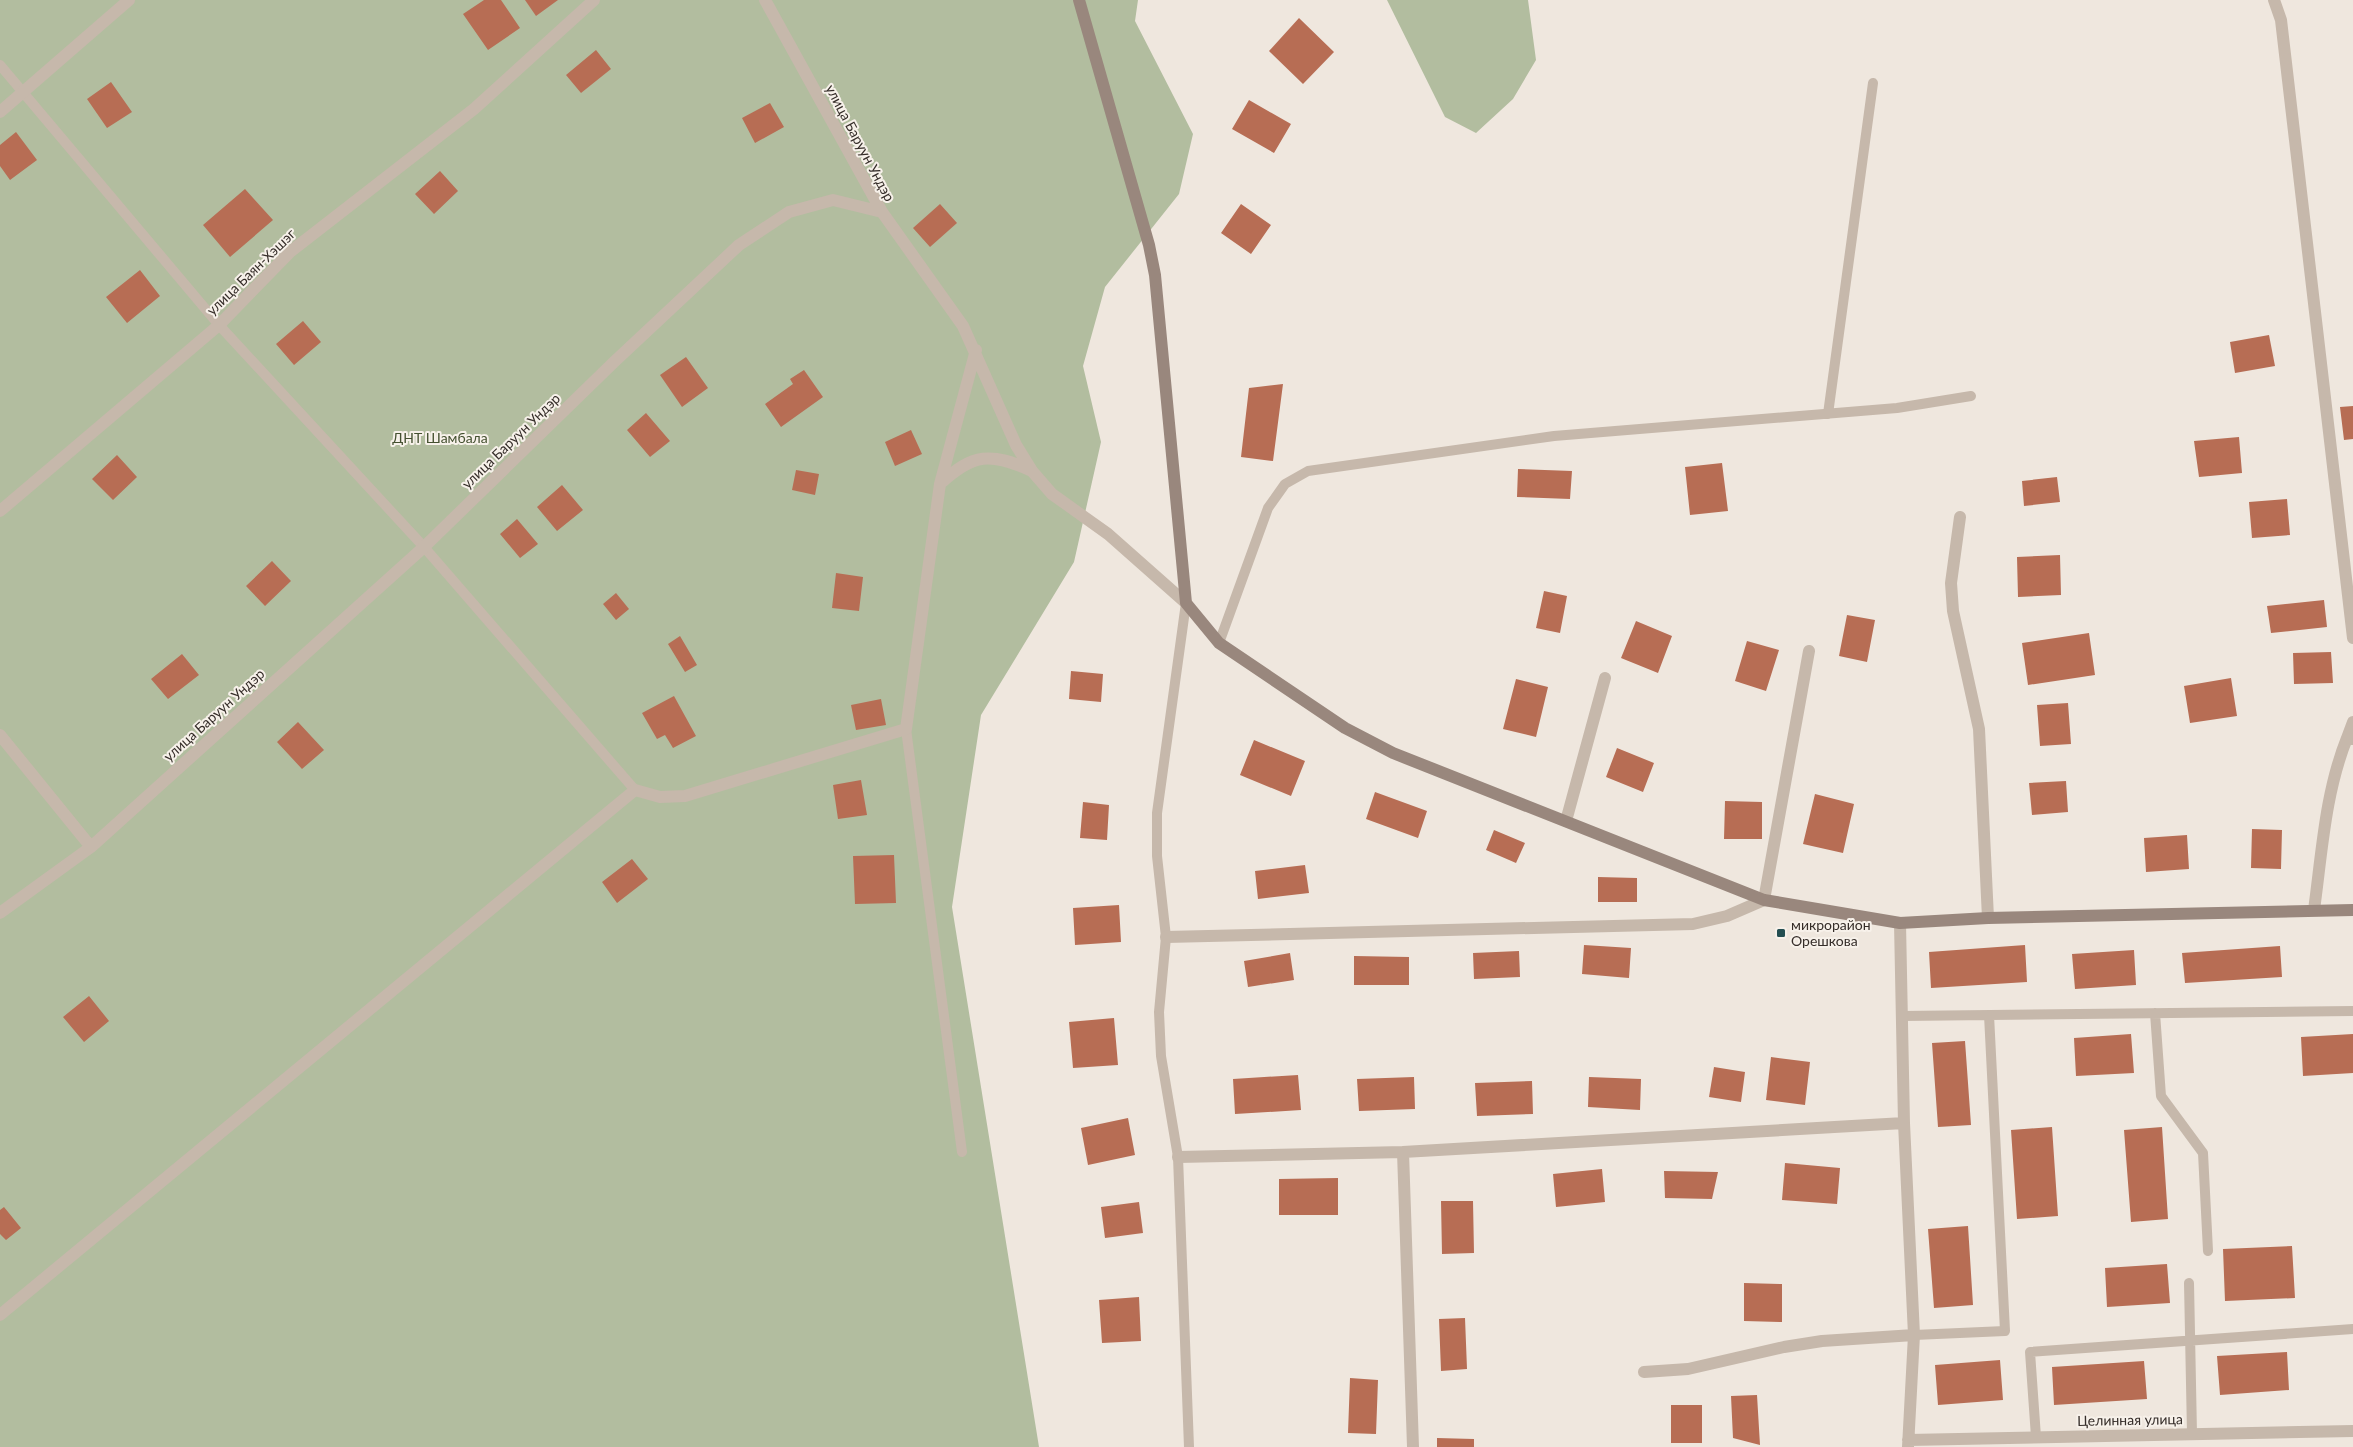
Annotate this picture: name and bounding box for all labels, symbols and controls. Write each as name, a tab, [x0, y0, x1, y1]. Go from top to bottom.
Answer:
street label: улица Баруун Ундэр	[822, 81, 899, 204]
street label: улица Баян-Хэшэг	[203, 225, 299, 318]
street label: улица Баруун Ундэр	[458, 389, 563, 492]
park label: ДНТ Шамбала	[392, 429, 488, 446]
street label: улица Баруун Ундэр	[160, 665, 268, 764]
place label: микрорайон Орешкова	[1791, 916, 1871, 949]
marker: микрорайон Орешкова	[1775, 927, 1787, 939]
street label: Целинная улица	[2077, 1410, 2183, 1429]

